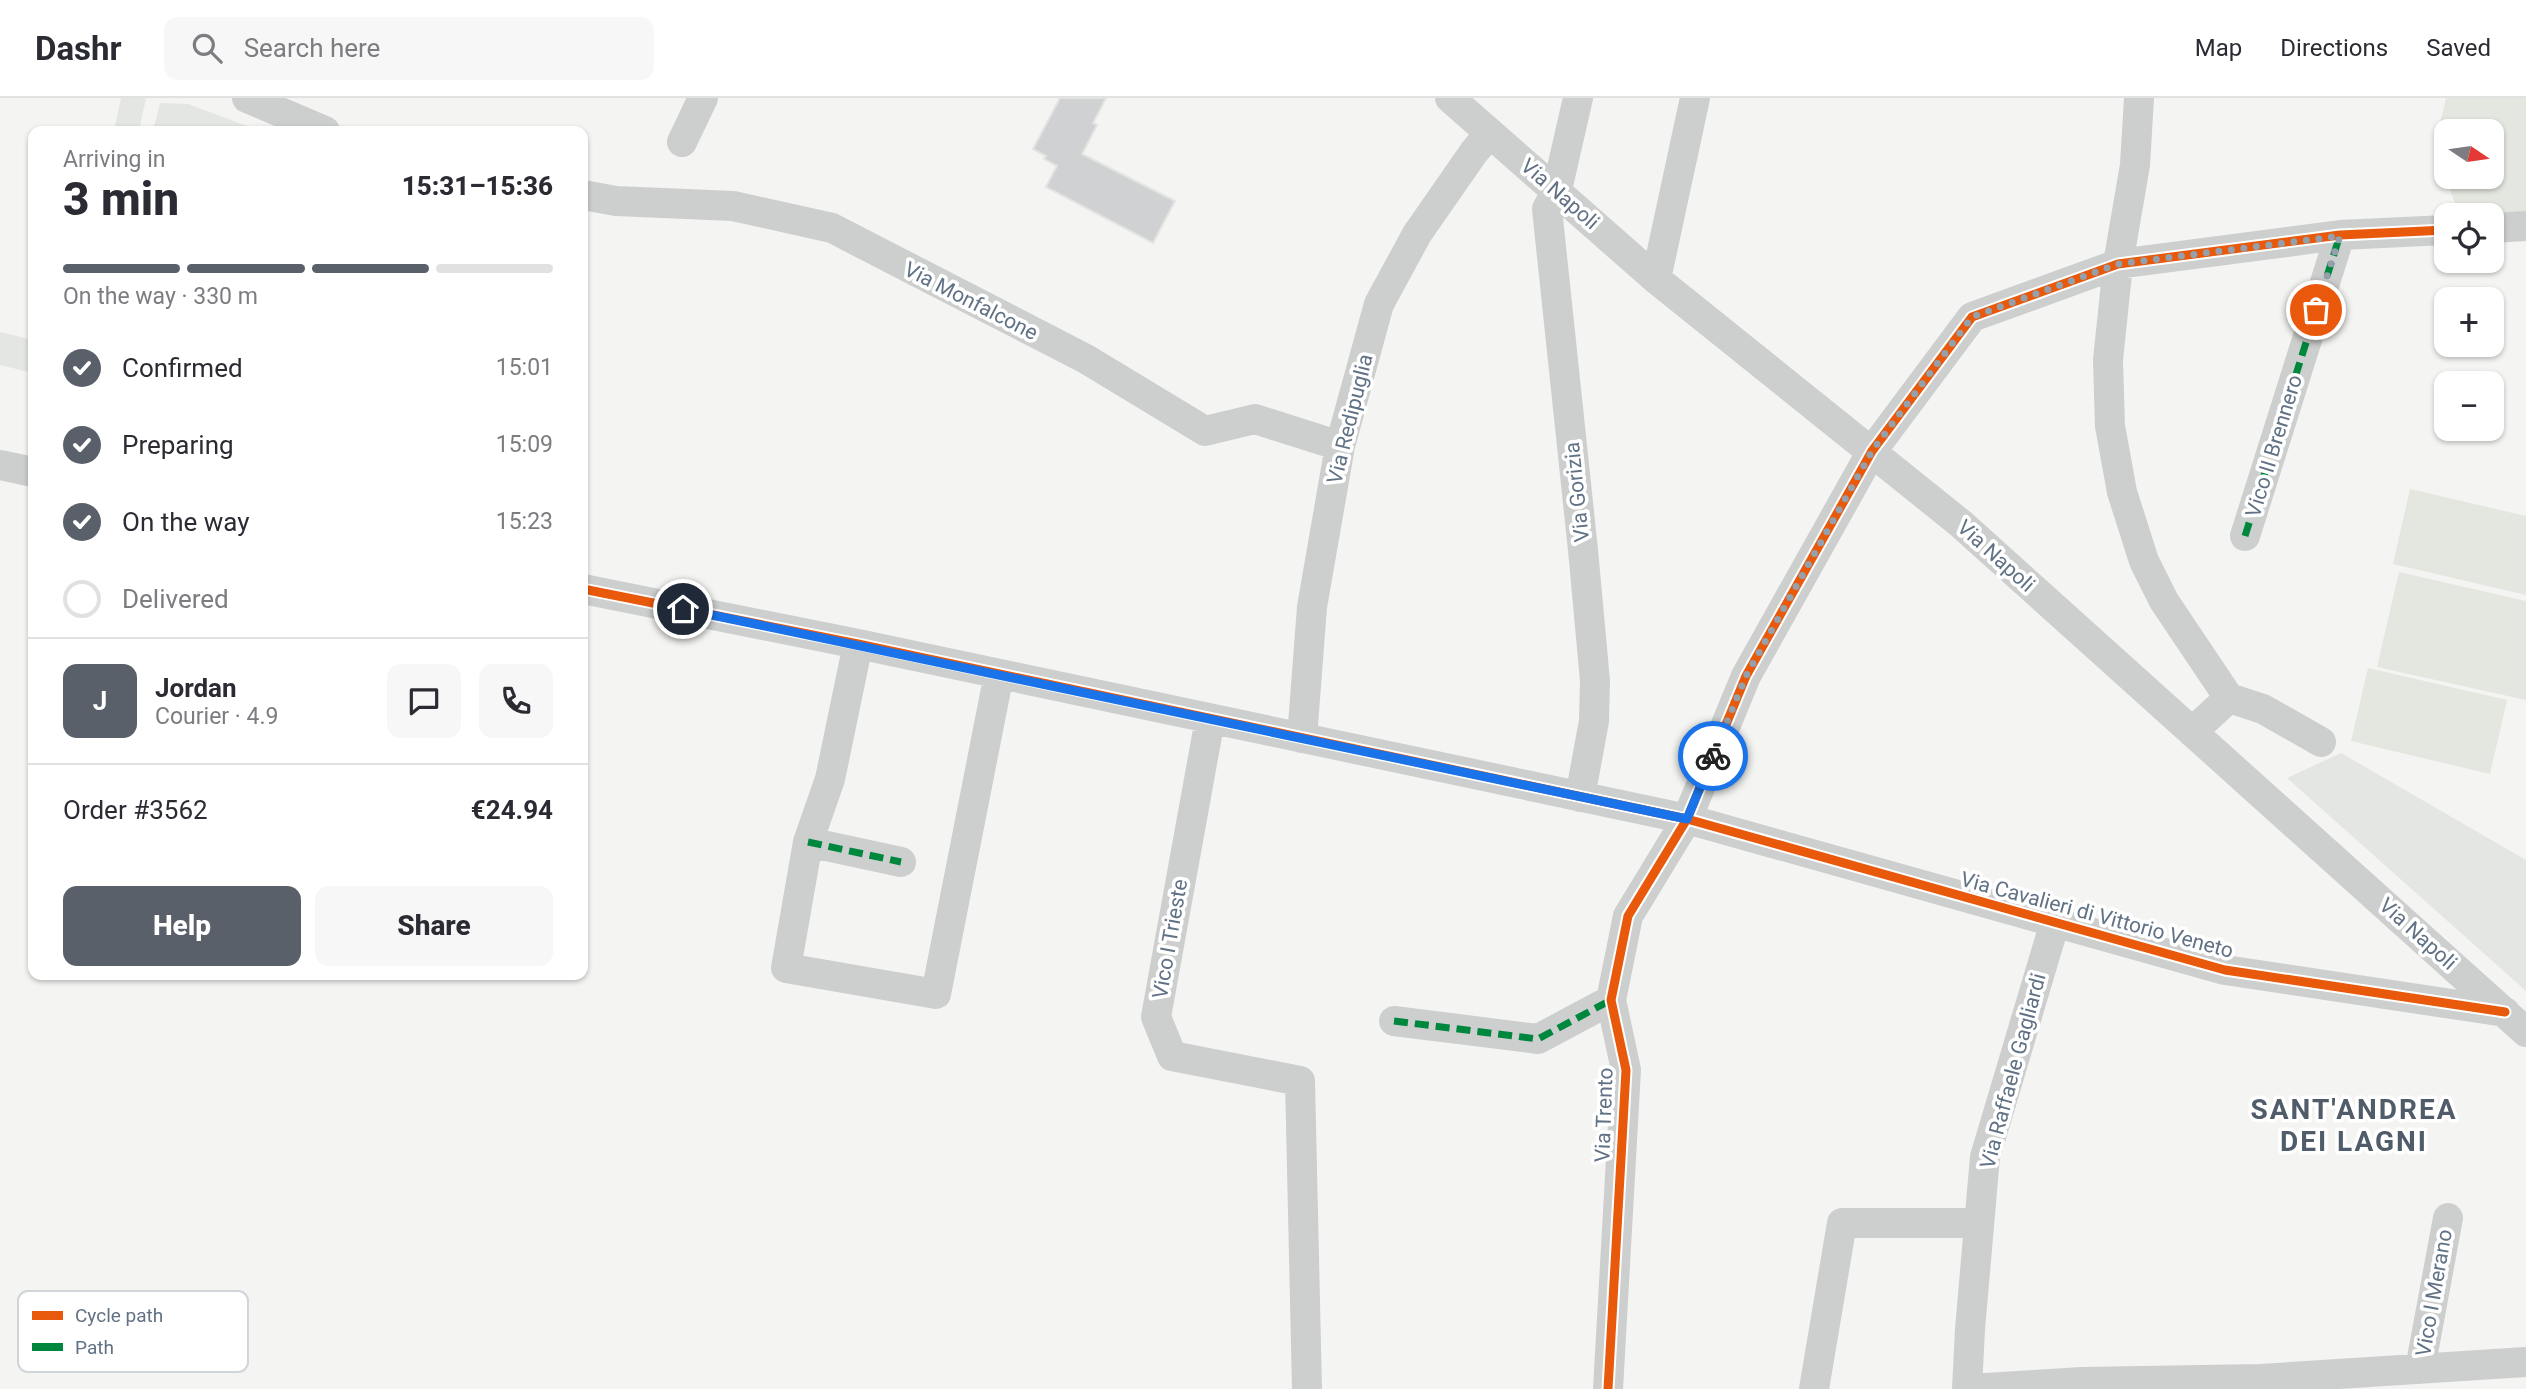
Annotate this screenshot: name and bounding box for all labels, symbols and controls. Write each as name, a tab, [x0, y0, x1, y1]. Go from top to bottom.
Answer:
search box	[164, 17, 654, 80]
text: Dashr	[35, 29, 122, 68]
icon: search	[188, 29, 226, 67]
text: Search here	[244, 33, 380, 63]
text: Map	[2195, 34, 2242, 62]
text: Directions	[2280, 34, 2388, 62]
text: Saved	[2426, 34, 2491, 62]
north arrow	[2434, 119, 2504, 189]
map controls	[2434, 119, 2504, 441]
text: Arriving in	[63, 146, 166, 173]
street label: Via Napoli	[1516, 154, 1604, 234]
text: 15:31–15:36	[402, 171, 553, 201]
text: 3 min	[63, 172, 179, 226]
button: locate	[2434, 203, 2504, 273]
street label: Via Monfalcone	[900, 257, 1042, 345]
pin	[2286, 280, 2346, 340]
text: On the way · 330 m	[63, 283, 258, 310]
button: +	[2434, 287, 2504, 357]
icon: bag	[2297, 291, 2335, 329]
icon: check	[63, 349, 101, 387]
street label: Via Redipuglia	[1322, 352, 1378, 486]
text: Confirmed	[122, 353, 243, 383]
text: 15:01	[496, 354, 553, 381]
button: −	[2434, 371, 2504, 441]
street label: Vico II Brennero	[2241, 372, 2307, 520]
icon: check	[63, 426, 101, 464]
text: Preparing	[122, 430, 234, 460]
text: 15:09	[496, 431, 553, 458]
street label: Via Gorizia	[1560, 441, 1594, 543]
icon: check	[63, 503, 101, 541]
text: On the way	[122, 507, 250, 537]
text: 15:23	[496, 508, 553, 535]
street label: Via Napoli	[1952, 515, 2040, 597]
pin	[653, 579, 713, 639]
text: Delivered	[122, 584, 229, 614]
icon: home	[664, 590, 702, 628]
button: chat	[387, 664, 461, 738]
button: phone	[479, 664, 553, 738]
text: Jordan	[155, 673, 237, 703]
text: J	[93, 686, 107, 716]
text: Courier · 4.9	[155, 703, 278, 730]
courier	[1678, 721, 1748, 791]
icon: bike	[1694, 737, 1732, 775]
text: Order #3562	[63, 795, 208, 825]
text: €24.94	[471, 795, 553, 825]
street label: Via Cavalieri di Vittorio Veneto	[1958, 867, 2236, 963]
street label: Vico I Trieste	[1148, 877, 1192, 1001]
button: Help	[63, 886, 301, 966]
button: Share	[315, 886, 553, 966]
street label: Via Napoli	[2374, 893, 2462, 975]
street label: Via Raffaele Gagliardi	[1975, 971, 2051, 1171]
street label: Via Trento	[1590, 1067, 1618, 1163]
district label: SANT'ANDREA DEI LAGNI	[2251, 1093, 2457, 1158]
street label: Vico I Merano	[2411, 1227, 2457, 1358]
legend	[18, 1291, 248, 1372]
text: Cycle path	[75, 1304, 163, 1327]
text: Path	[75, 1336, 114, 1359]

